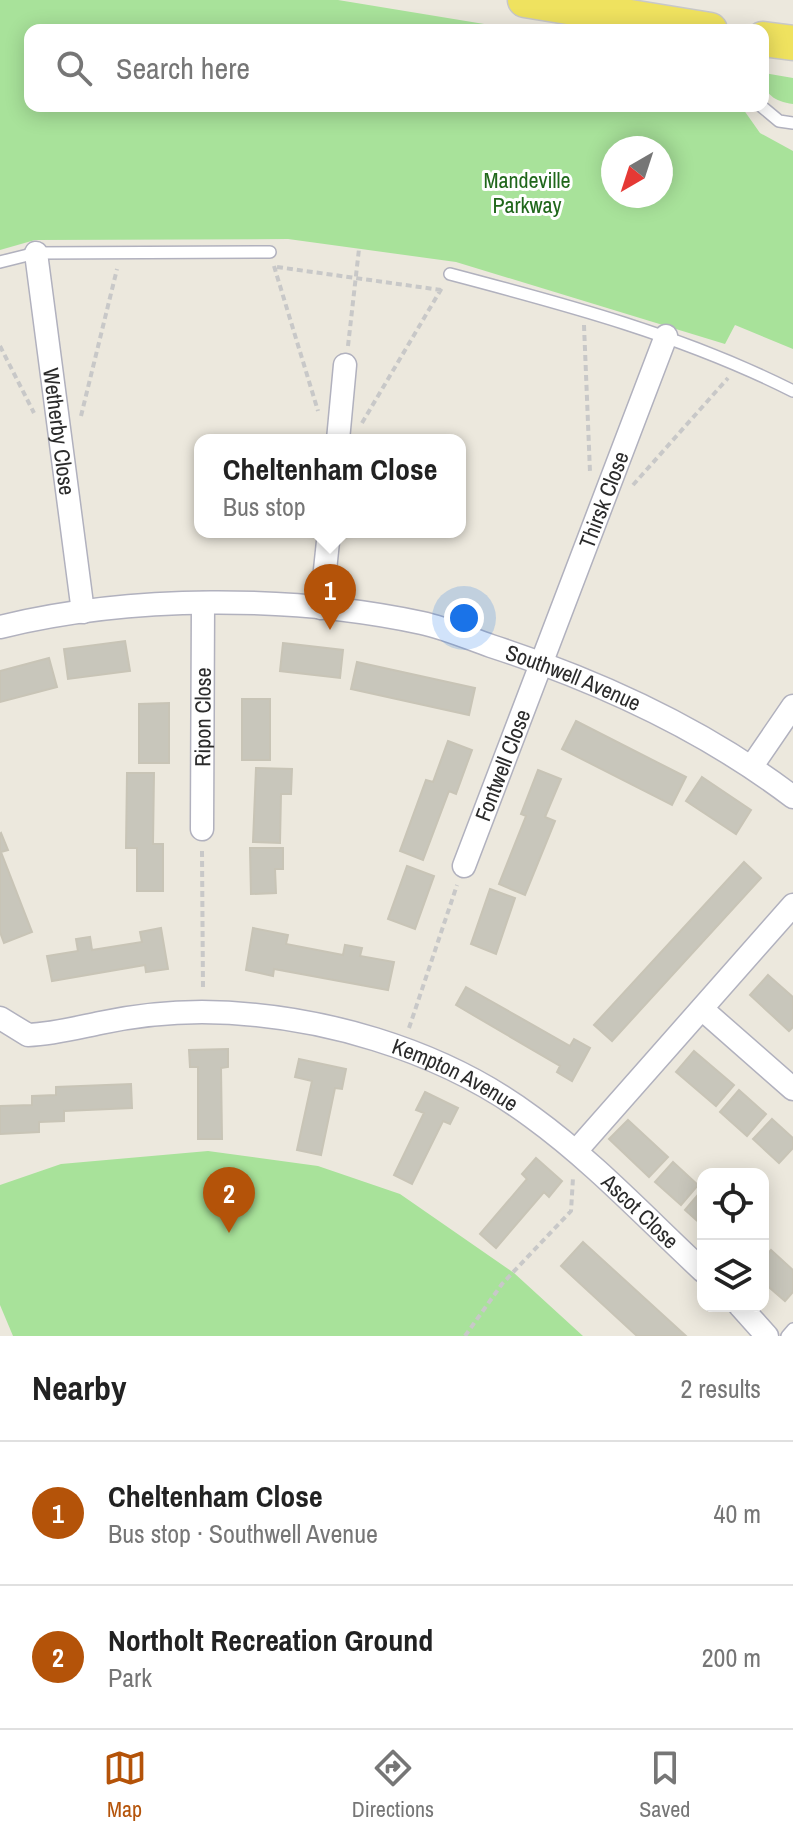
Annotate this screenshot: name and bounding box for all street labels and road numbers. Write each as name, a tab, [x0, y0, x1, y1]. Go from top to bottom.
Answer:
street label: Wetherby Close	[36, 366, 83, 497]
street label: Thirsk Close	[572, 447, 636, 552]
street label: Southwell Avenue	[502, 637, 646, 718]
street label: Ripon Close	[187, 667, 218, 767]
street label: Fontwell Close	[468, 705, 537, 825]
street label: Kempton Avenue	[388, 1031, 524, 1118]
street label: Ascot Close	[594, 1166, 685, 1255]

